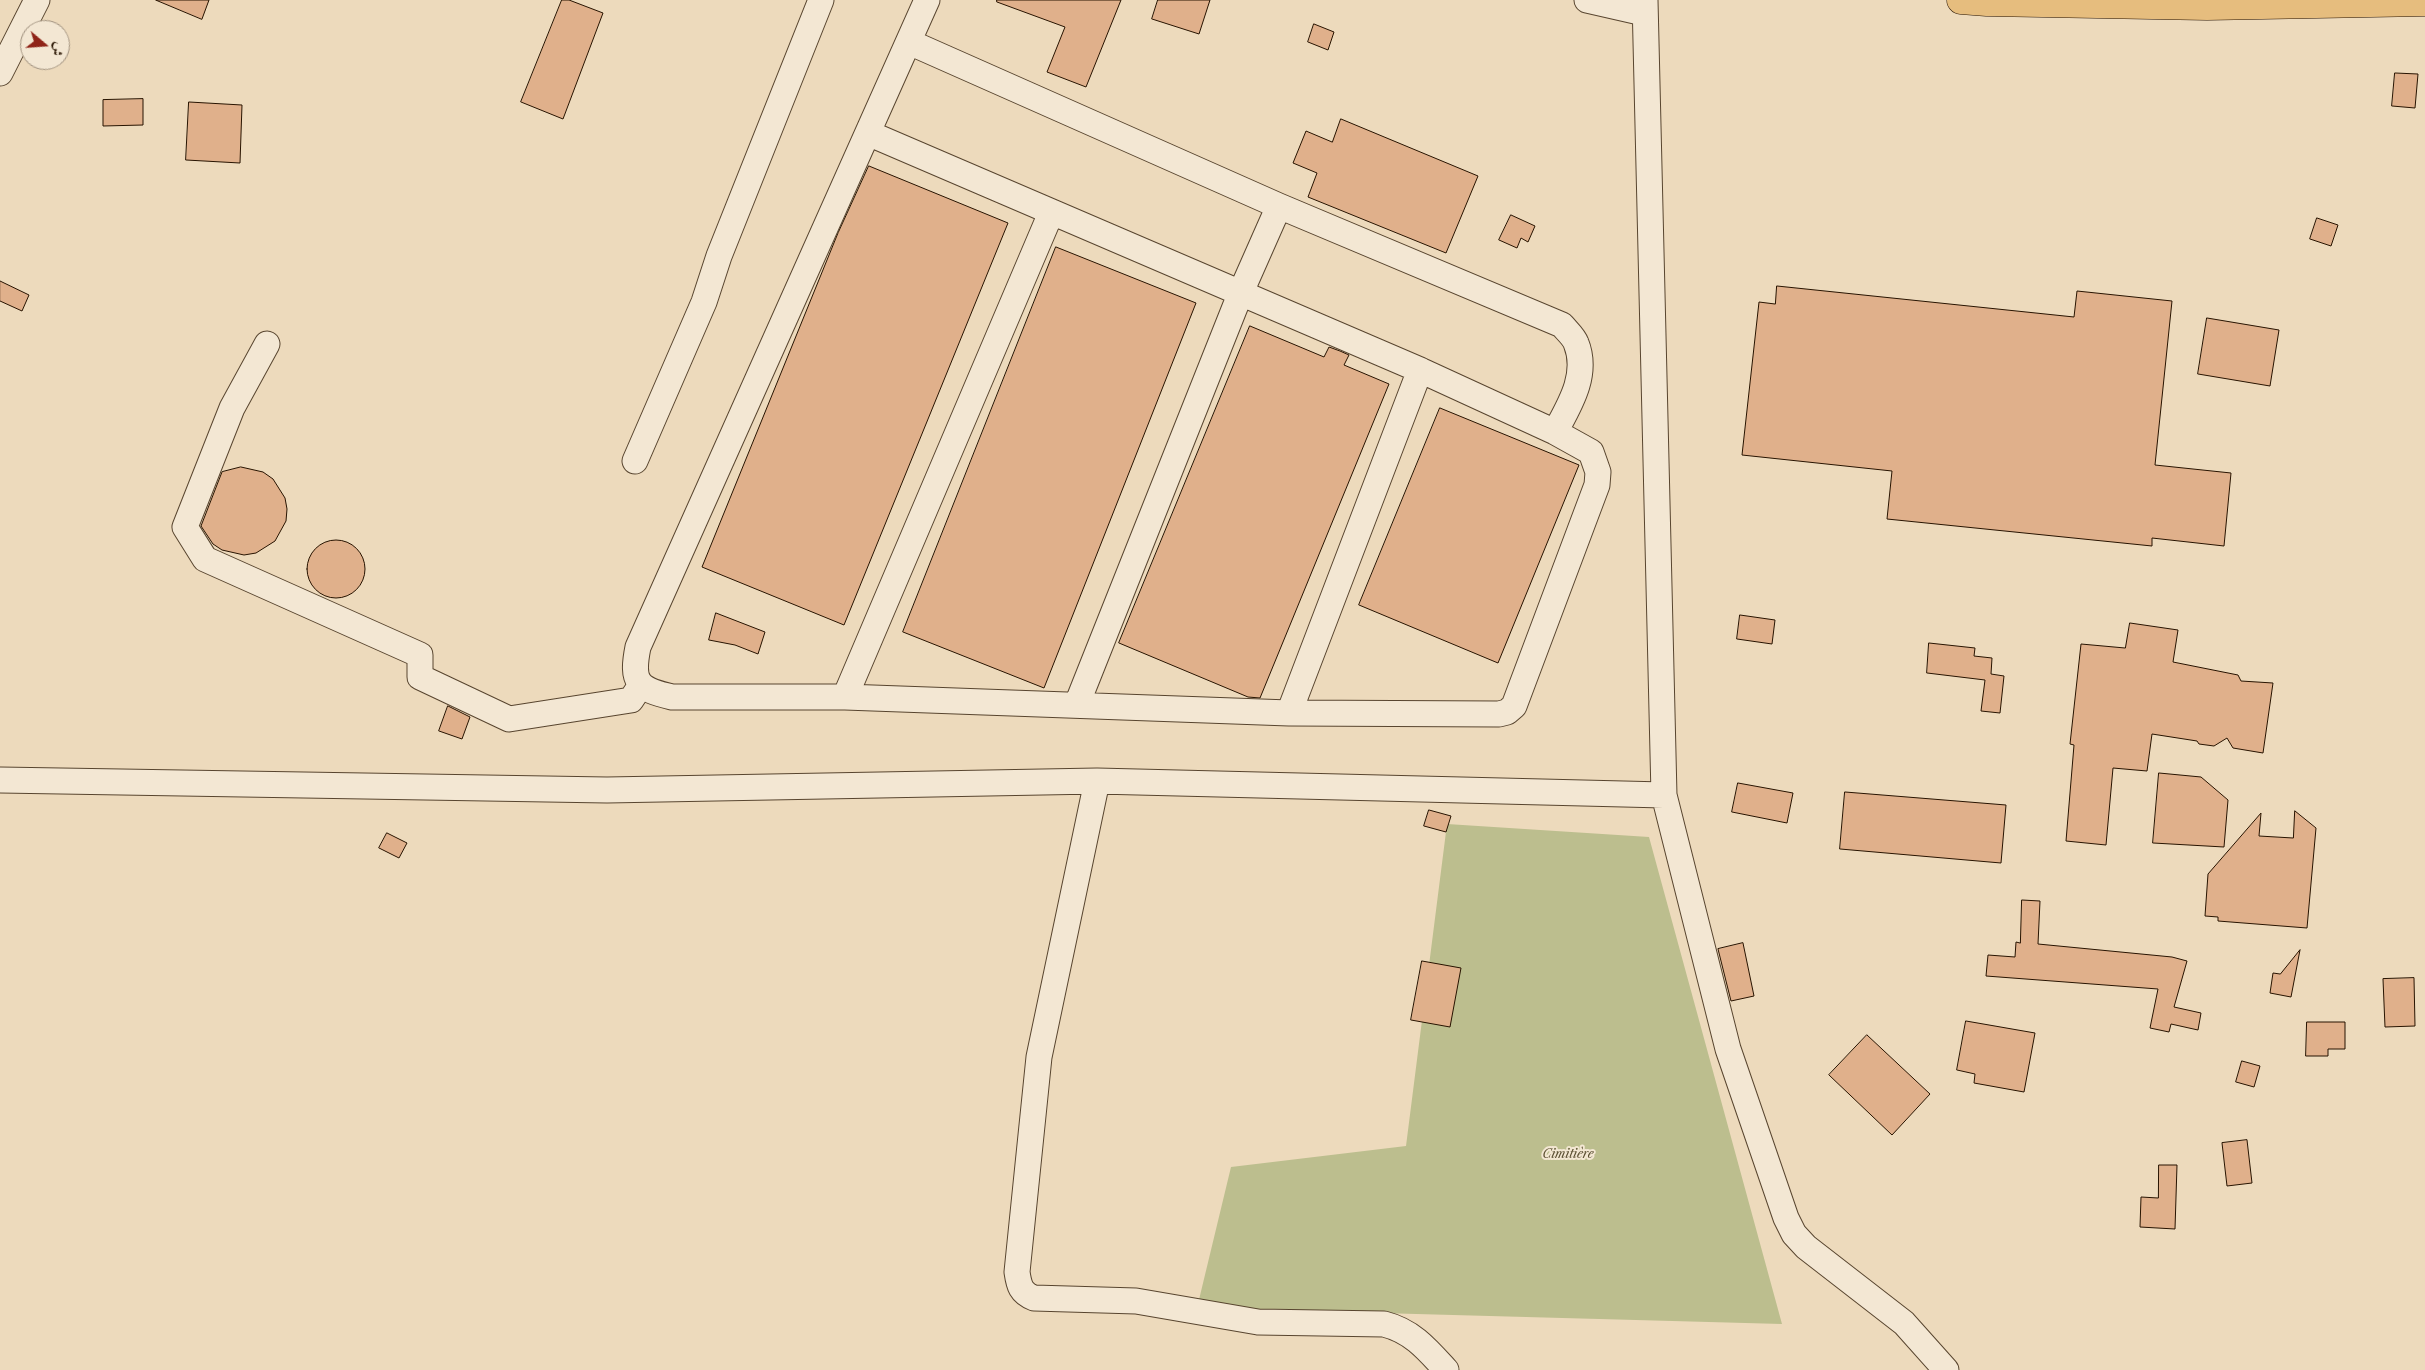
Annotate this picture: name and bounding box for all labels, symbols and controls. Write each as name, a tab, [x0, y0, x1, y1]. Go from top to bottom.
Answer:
north arrow	[20, 20, 70, 70]
text: ش	[48, 40, 69, 59]
park label: Cimitière	[1543, 1148, 1593, 1162]

